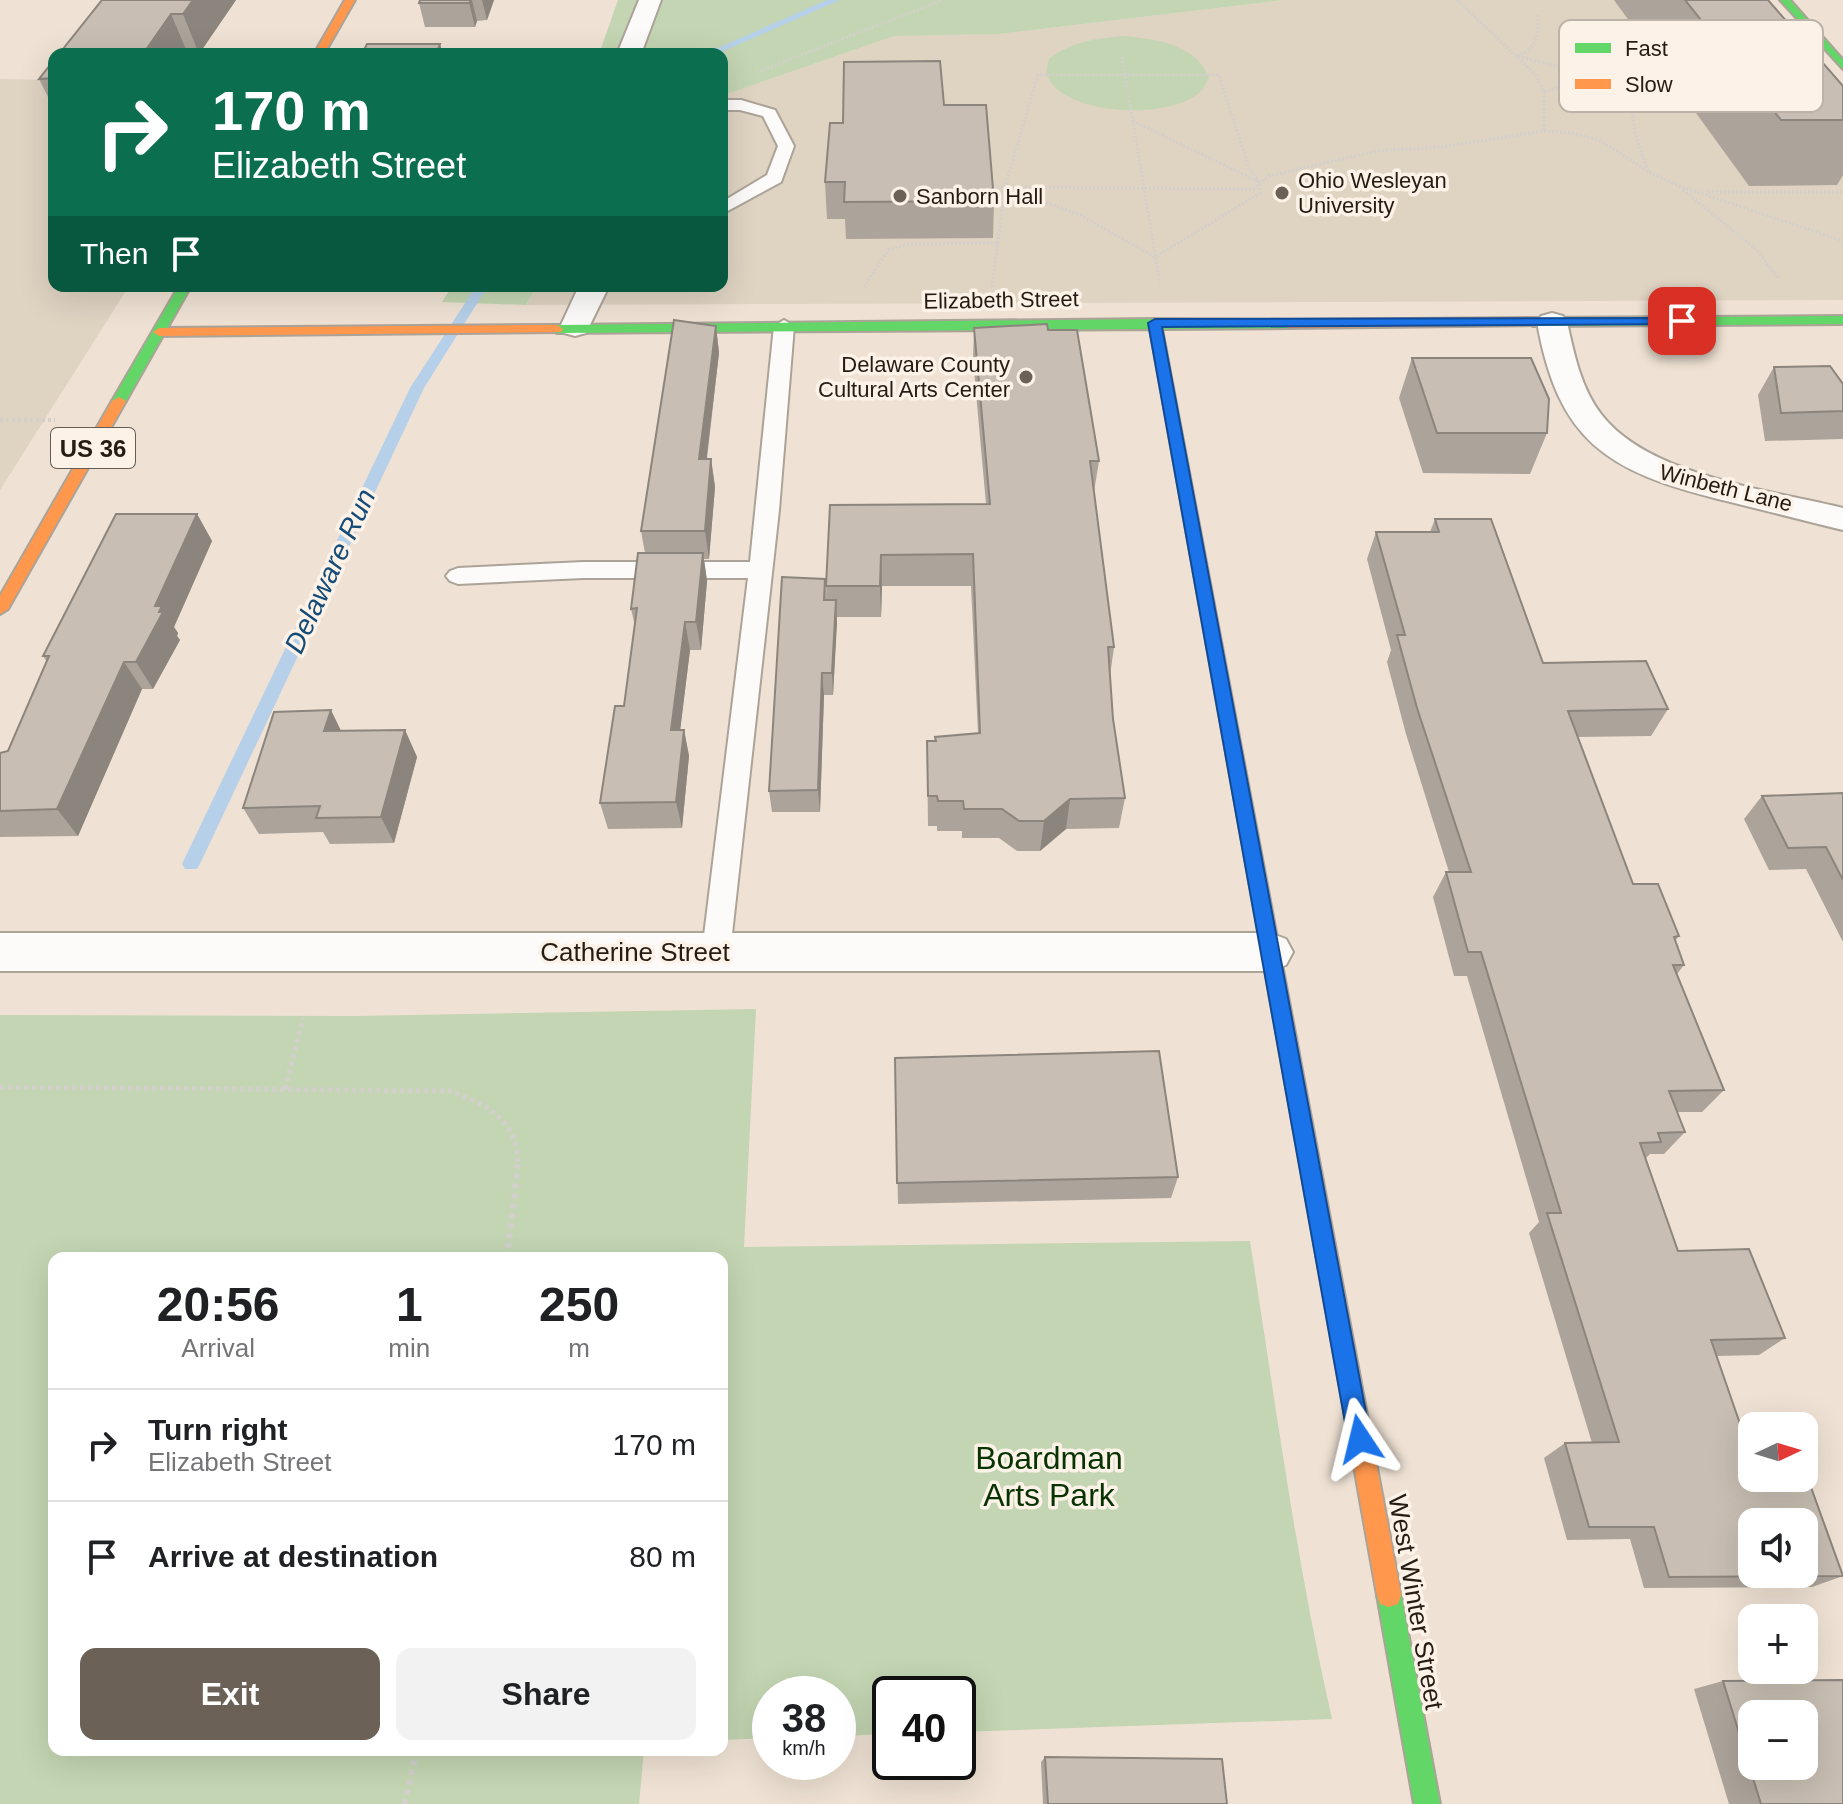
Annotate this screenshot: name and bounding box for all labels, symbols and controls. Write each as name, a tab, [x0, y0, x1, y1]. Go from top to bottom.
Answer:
legend	[1559, 20, 1823, 112]
text: Fast	[1625, 36, 1668, 61]
text: Slow	[1625, 72, 1673, 97]
text: 170 m	[212, 79, 371, 142]
icon: right	[80, 80, 184, 184]
text: Elizabeth Street	[212, 145, 466, 186]
place label: Ohio Wesleyan University	[1298, 168, 1447, 218]
place label: Sanborn Hall	[916, 184, 1043, 209]
marker: Ohio Wesleyan University	[1273, 184, 1291, 202]
marker: Sanborn Hall	[891, 187, 909, 205]
icon: arrive	[164, 232, 208, 276]
text: Then	[80, 237, 148, 270]
street label: Elizabeth Street	[923, 286, 1079, 314]
pin	[1648, 287, 1716, 355]
icon: arrive	[1660, 299, 1704, 343]
place label: Delaware County Cultural Arts Center	[818, 352, 1010, 402]
marker: Delaware County Cultural Arts Center	[1017, 368, 1035, 386]
road number: US 36	[51, 428, 135, 468]
street label: Winbeth Lane	[1657, 459, 1795, 517]
water label: Delaware Run	[278, 484, 382, 658]
street label: Catherine Street	[540, 937, 730, 967]
text: 20:56	[157, 1278, 280, 1331]
text: 1	[396, 1278, 423, 1331]
text: 250	[539, 1278, 619, 1331]
text: Arrival	[181, 1333, 255, 1363]
text: min	[388, 1333, 430, 1363]
text: m	[568, 1333, 590, 1363]
position arrow	[1318, 1397, 1402, 1481]
north arrow	[1738, 1412, 1818, 1492]
map controls	[1738, 1412, 1818, 1780]
text: Turn right	[148, 1413, 287, 1446]
icon: right	[80, 1423, 124, 1467]
text: 170 m	[613, 1428, 696, 1461]
park label: Boardman Arts Park	[975, 1440, 1123, 1513]
text: Elizabeth Street	[148, 1447, 332, 1477]
street label: West Winter Street	[1382, 1492, 1450, 1713]
button: sound	[1738, 1508, 1818, 1588]
icon: arrive	[80, 1535, 124, 1579]
text: Arrive at destination	[148, 1540, 438, 1573]
text: 80 m	[629, 1540, 696, 1573]
button: +	[1738, 1604, 1818, 1684]
button: Exit	[80, 1648, 380, 1740]
button: Share	[396, 1648, 696, 1740]
speed limit sign: 40	[872, 1676, 976, 1780]
text: 38	[782, 1696, 826, 1740]
button: −	[1738, 1700, 1818, 1780]
text: km/h	[782, 1737, 826, 1759]

